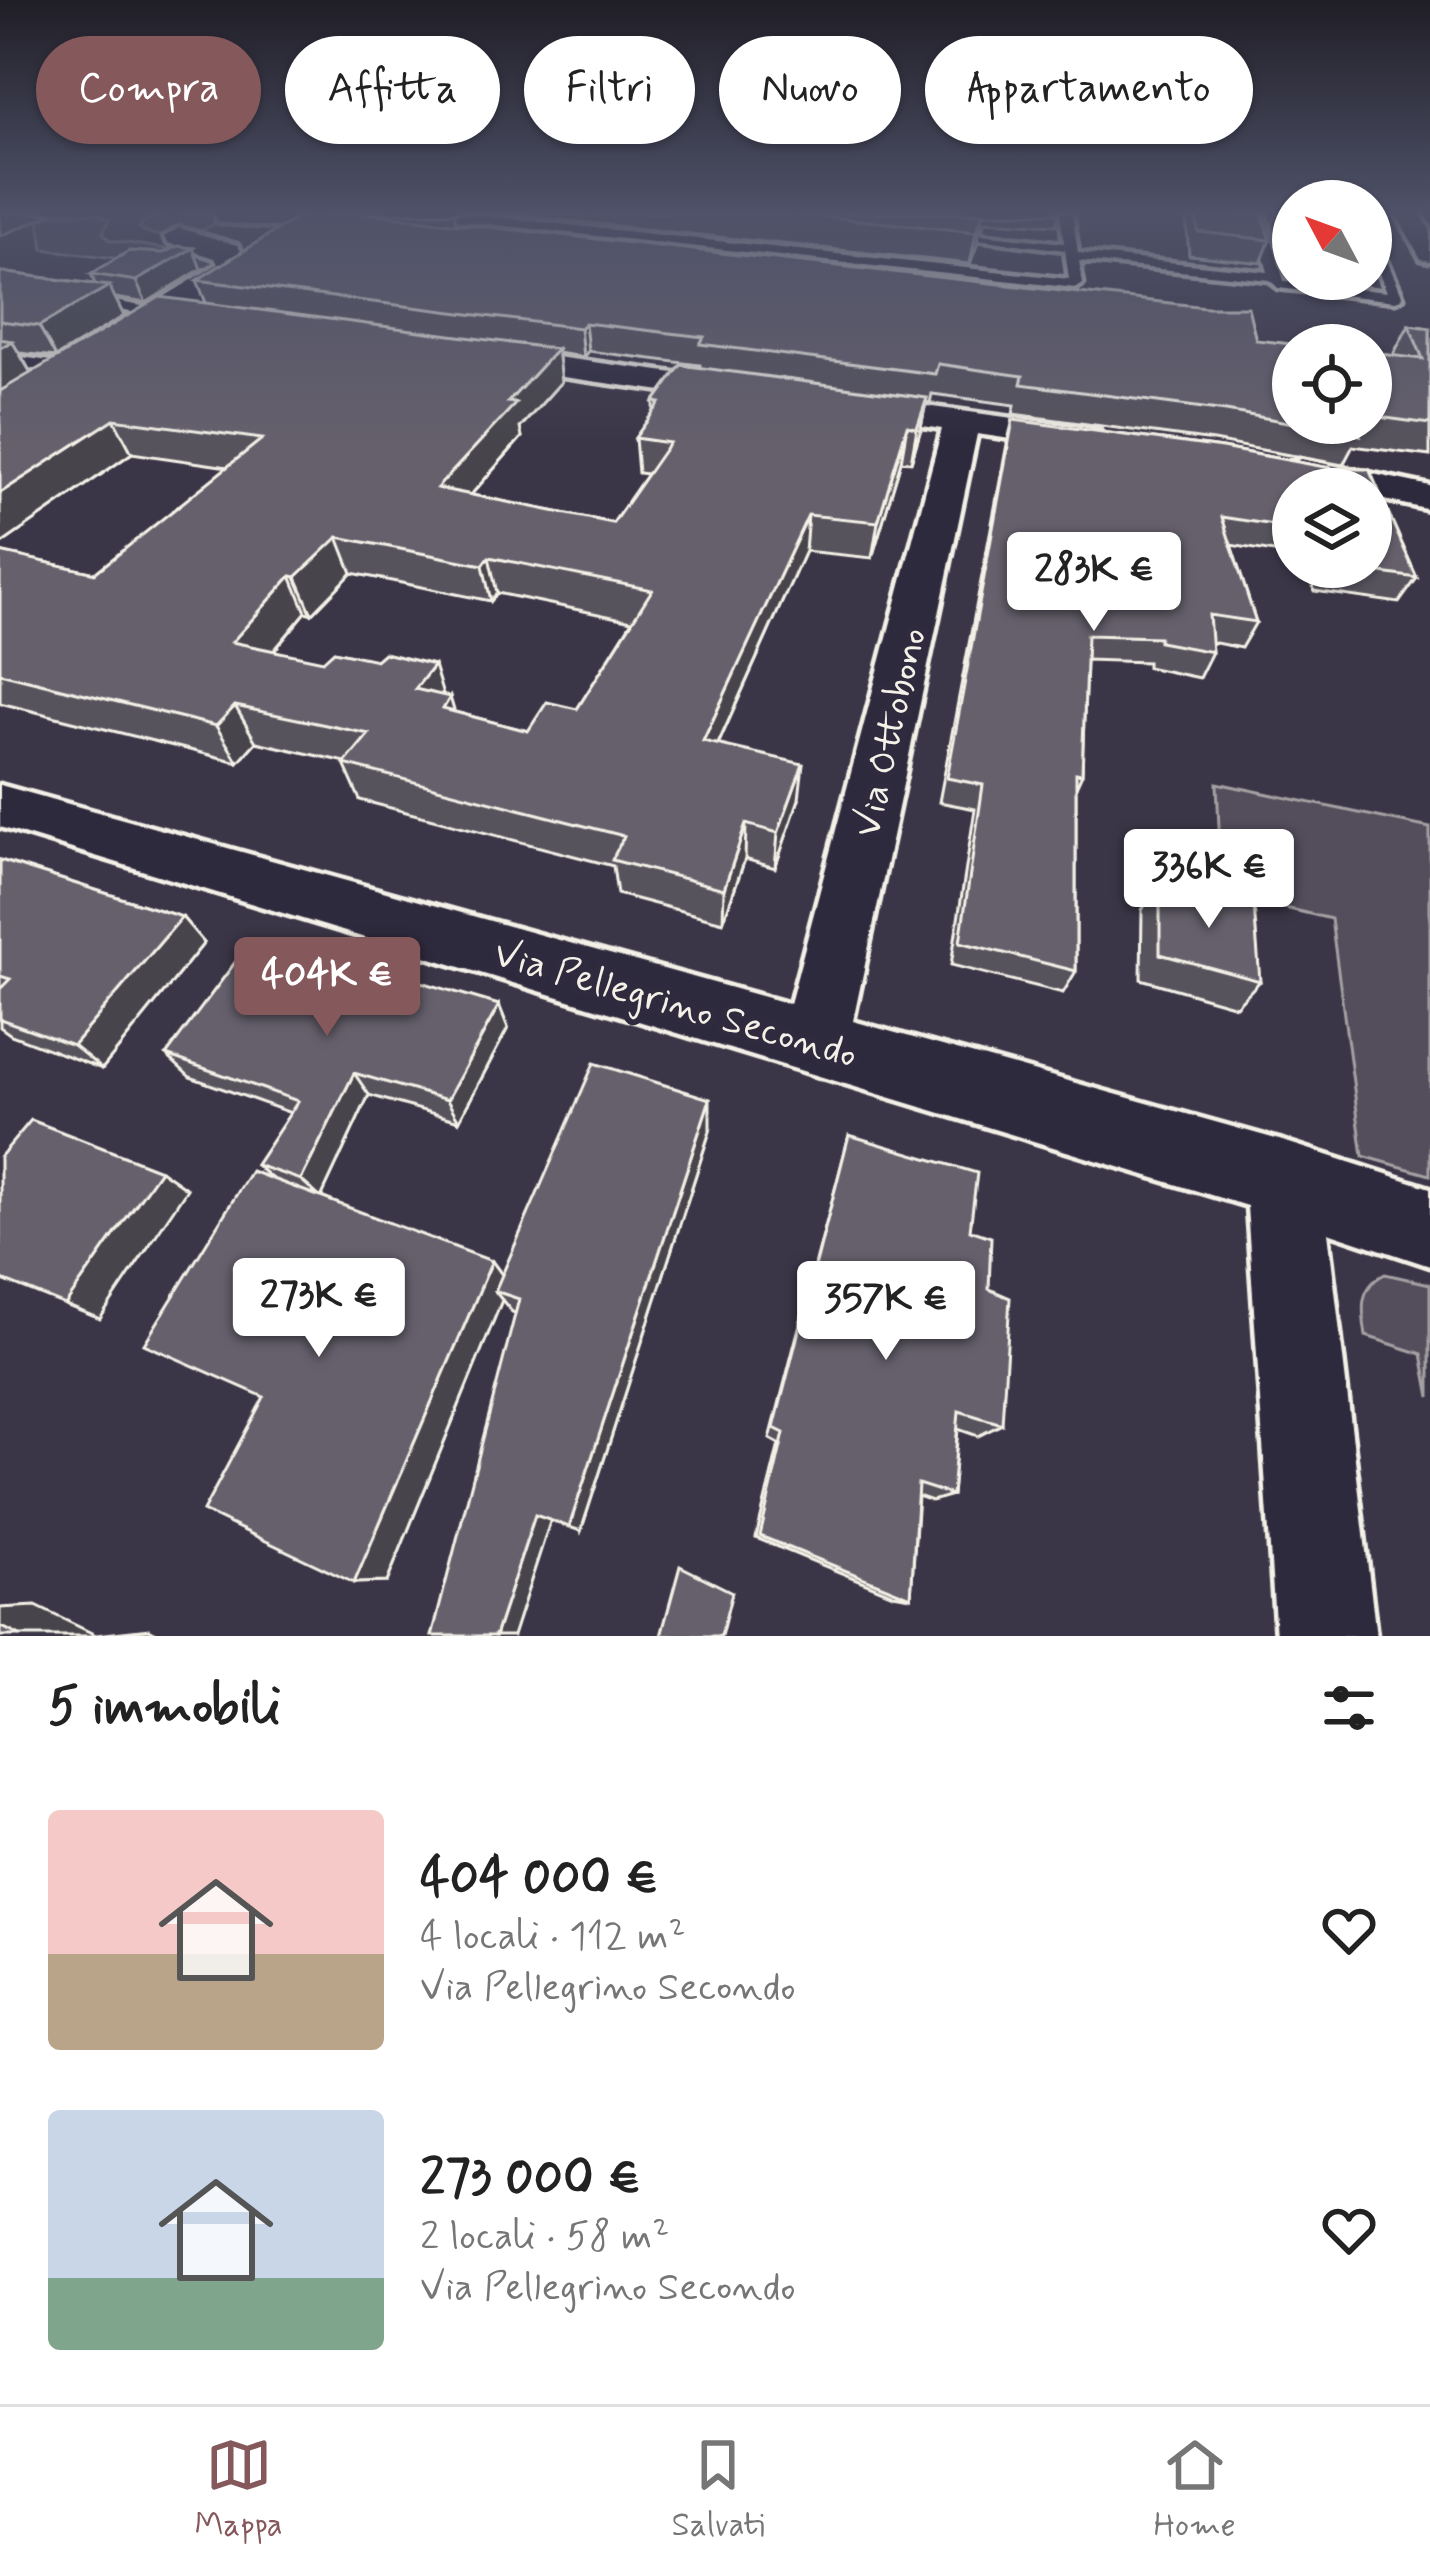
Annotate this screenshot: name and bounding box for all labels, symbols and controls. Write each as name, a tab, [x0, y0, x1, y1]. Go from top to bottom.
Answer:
chip: Compra	[36, 36, 261, 144]
chip: Affitta	[285, 36, 500, 144]
chip: Filtri	[524, 36, 695, 144]
chip: Nuovo	[719, 36, 901, 144]
chip: Appartamento	[925, 36, 1253, 144]
north arrow	[1272, 180, 1392, 300]
map controls	[1272, 180, 1392, 588]
button: locate	[1272, 324, 1392, 444]
button: layers	[1272, 468, 1392, 588]
pin: 283K €	[996, 532, 1192, 634]
text: 283K €	[1034, 545, 1154, 596]
street label: Via Ottobono	[843, 623, 940, 842]
pin: 336K €	[1111, 829, 1307, 931]
text: 336K €	[1151, 842, 1267, 893]
street label: Via Pellegrino Secondo	[487, 929, 863, 1082]
pin: 404K €	[229, 937, 425, 1039]
text: 404K €	[261, 950, 393, 1001]
pin: 273K €	[221, 1258, 417, 1360]
pin: 357K €	[788, 1261, 984, 1363]
text: 273K €	[260, 1271, 378, 1322]
text: 357K €	[824, 1274, 948, 1325]
text: 5 immobili	[48, 1675, 281, 1741]
icon: filters	[1316, 1675, 1382, 1741]
text: 404 000 €	[420, 1846, 658, 1912]
icon: home	[144, 1858, 288, 2002]
icon: heart	[1316, 1897, 1382, 1963]
text: 4 locali · 112 m²	[420, 1912, 686, 1963]
text: Via Pellegrino Secondo	[420, 1963, 796, 2014]
text: 273 000 €	[420, 2146, 641, 2212]
icon: home	[144, 2158, 288, 2302]
icon: heart	[1316, 2197, 1382, 2263]
text: 2 locali · 58 m²	[420, 2212, 669, 2263]
text: Via Pellegrino Secondo	[420, 2263, 796, 2314]
tab: Mappa	[194, 2432, 283, 2548]
tab: Salvati	[671, 2432, 765, 2548]
tab: Home	[1154, 2432, 1236, 2548]

